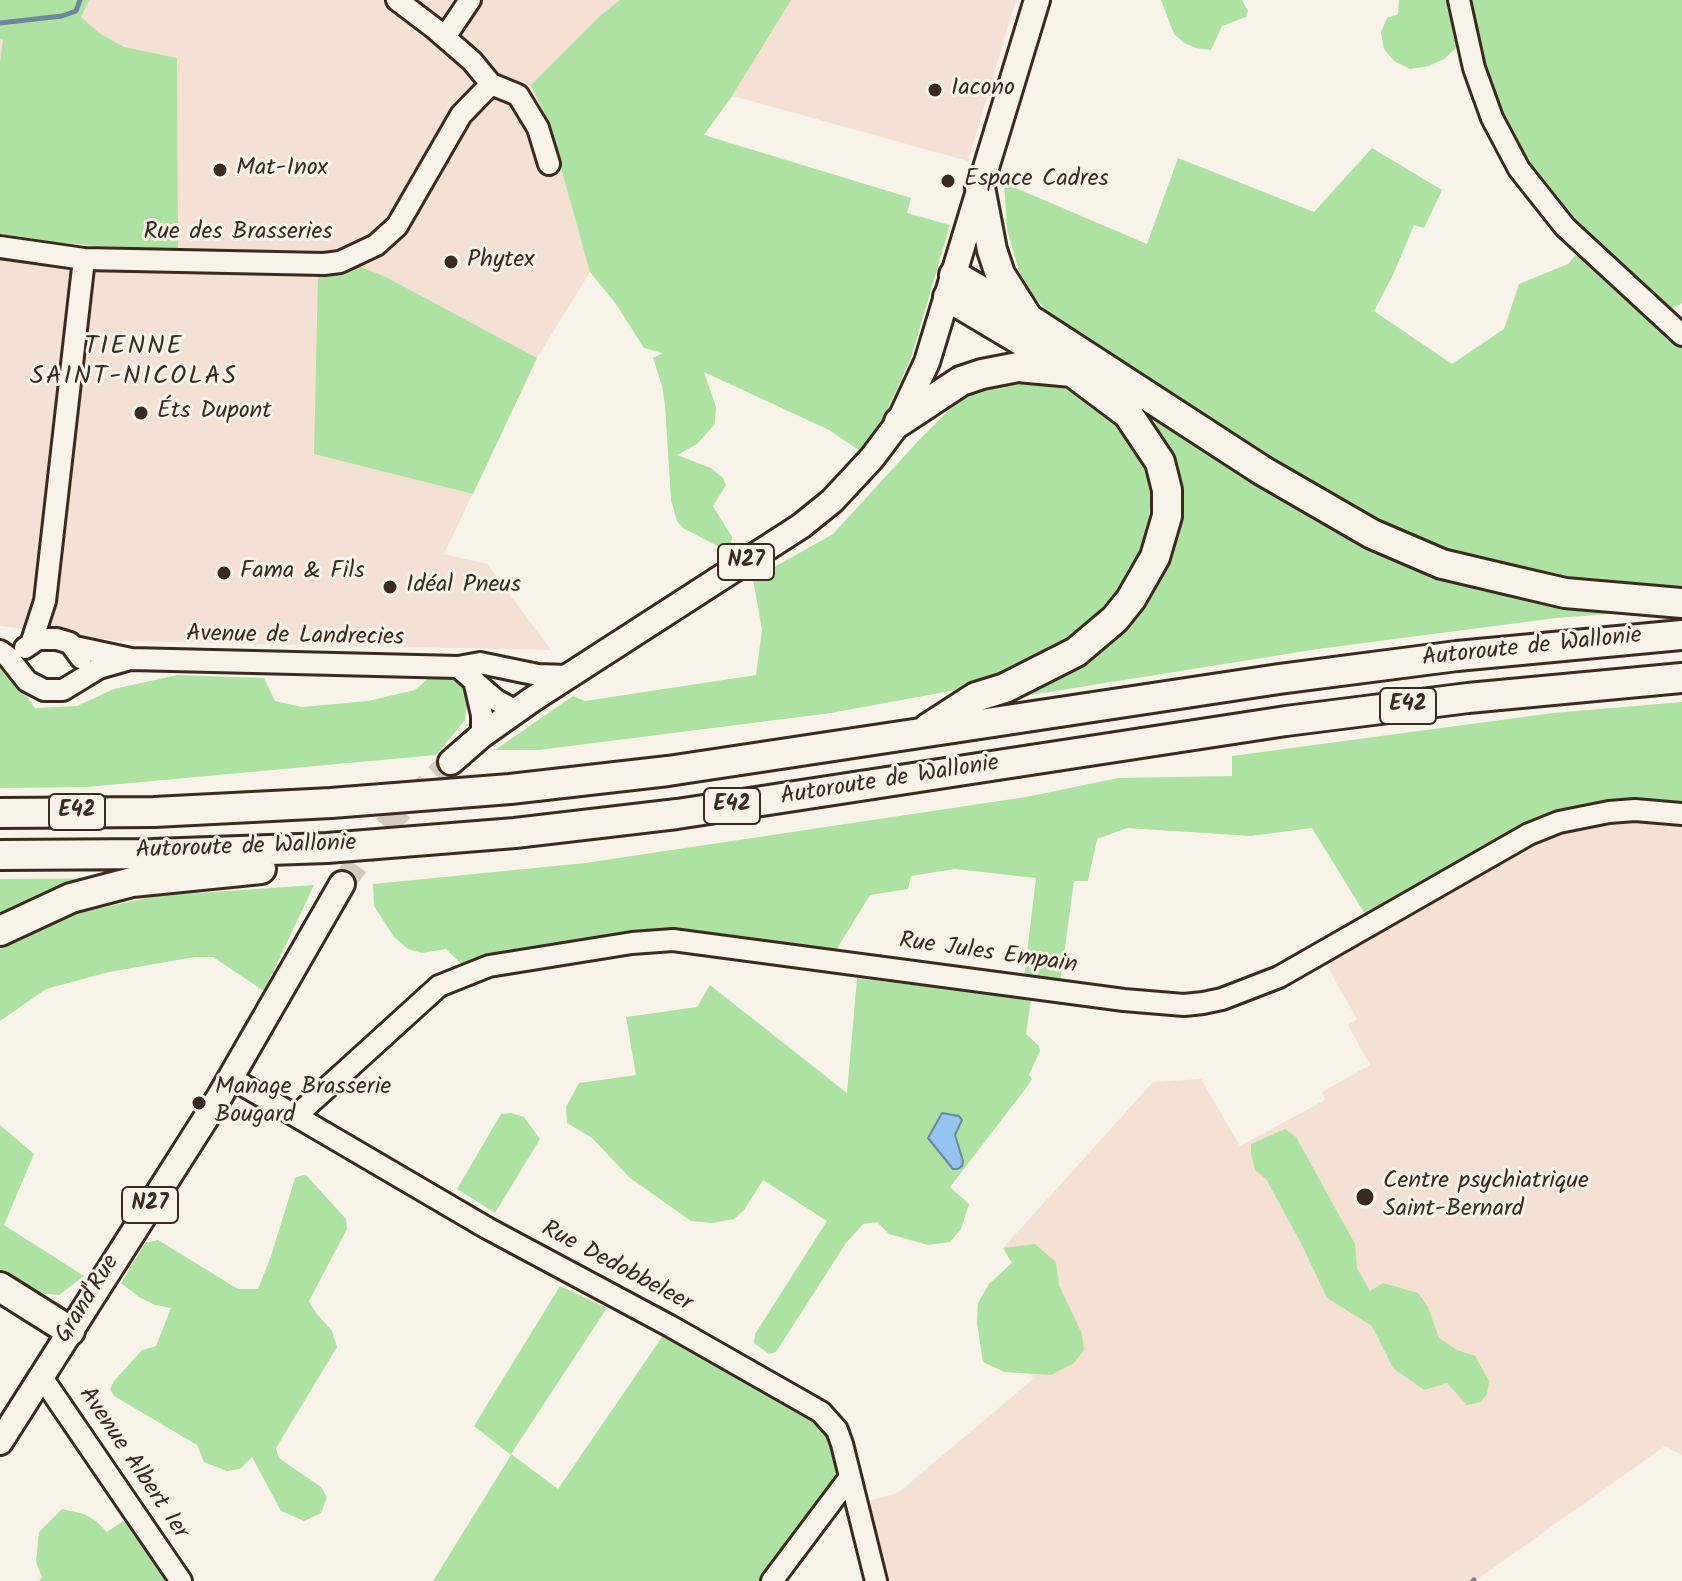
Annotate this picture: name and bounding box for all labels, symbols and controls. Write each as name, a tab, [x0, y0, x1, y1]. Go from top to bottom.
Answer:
place label: Iacono	[951, 76, 1015, 104]
marker: Iacono	[926, 81, 944, 99]
place label: Mat-Inox	[236, 156, 328, 184]
marker: Mat-Inox	[211, 161, 229, 179]
place label: Espace Cadres	[964, 167, 1109, 195]
marker: Espace Cadres	[939, 172, 957, 190]
street label: Rue des Brasseries	[143, 220, 333, 248]
place label: Phytex	[467, 248, 534, 276]
marker: Phytex	[442, 253, 460, 271]
district label: TIENNE SAINT-NICOLAS	[30, 333, 238, 394]
place label: Éts Dupont	[157, 399, 272, 427]
marker: Éts Dupont	[132, 404, 150, 422]
road number: N27	[718, 544, 774, 580]
place label: Fama & Fils	[240, 559, 365, 587]
marker: Fama & Fils	[215, 564, 233, 582]
place label: Idéal Pneus	[406, 573, 521, 601]
marker: Idéal Pneus	[381, 578, 399, 596]
street label: Avenue de Landrecies	[186, 622, 404, 654]
street label: Autoroute de Wallonie	[1421, 623, 1643, 675]
road number: E42	[1380, 688, 1436, 724]
street label: Autoroute de Wallonie	[779, 751, 1001, 813]
road number: E42	[704, 788, 760, 824]
road number: E42	[49, 794, 105, 830]
street label: Autoroute de Wallonie	[135, 831, 357, 867]
street label: Rue Jules Empain	[897, 928, 1079, 982]
place label: Manage Brasserie Bougard	[215, 1075, 391, 1131]
marker: Manage Brasserie Bougard	[190, 1094, 208, 1112]
place label: Centre psychiatrique Saint-Bernard	[1383, 1169, 1589, 1225]
marker: Centre psychiatrique Saint-Bernard	[1354, 1186, 1376, 1208]
road number: N27	[122, 1187, 178, 1223]
street label: Rue Dedobbeleer	[536, 1216, 696, 1320]
street label: Grand'Rue	[51, 1251, 127, 1349]
street label: Avenue Albert Ier	[71, 1382, 193, 1546]

